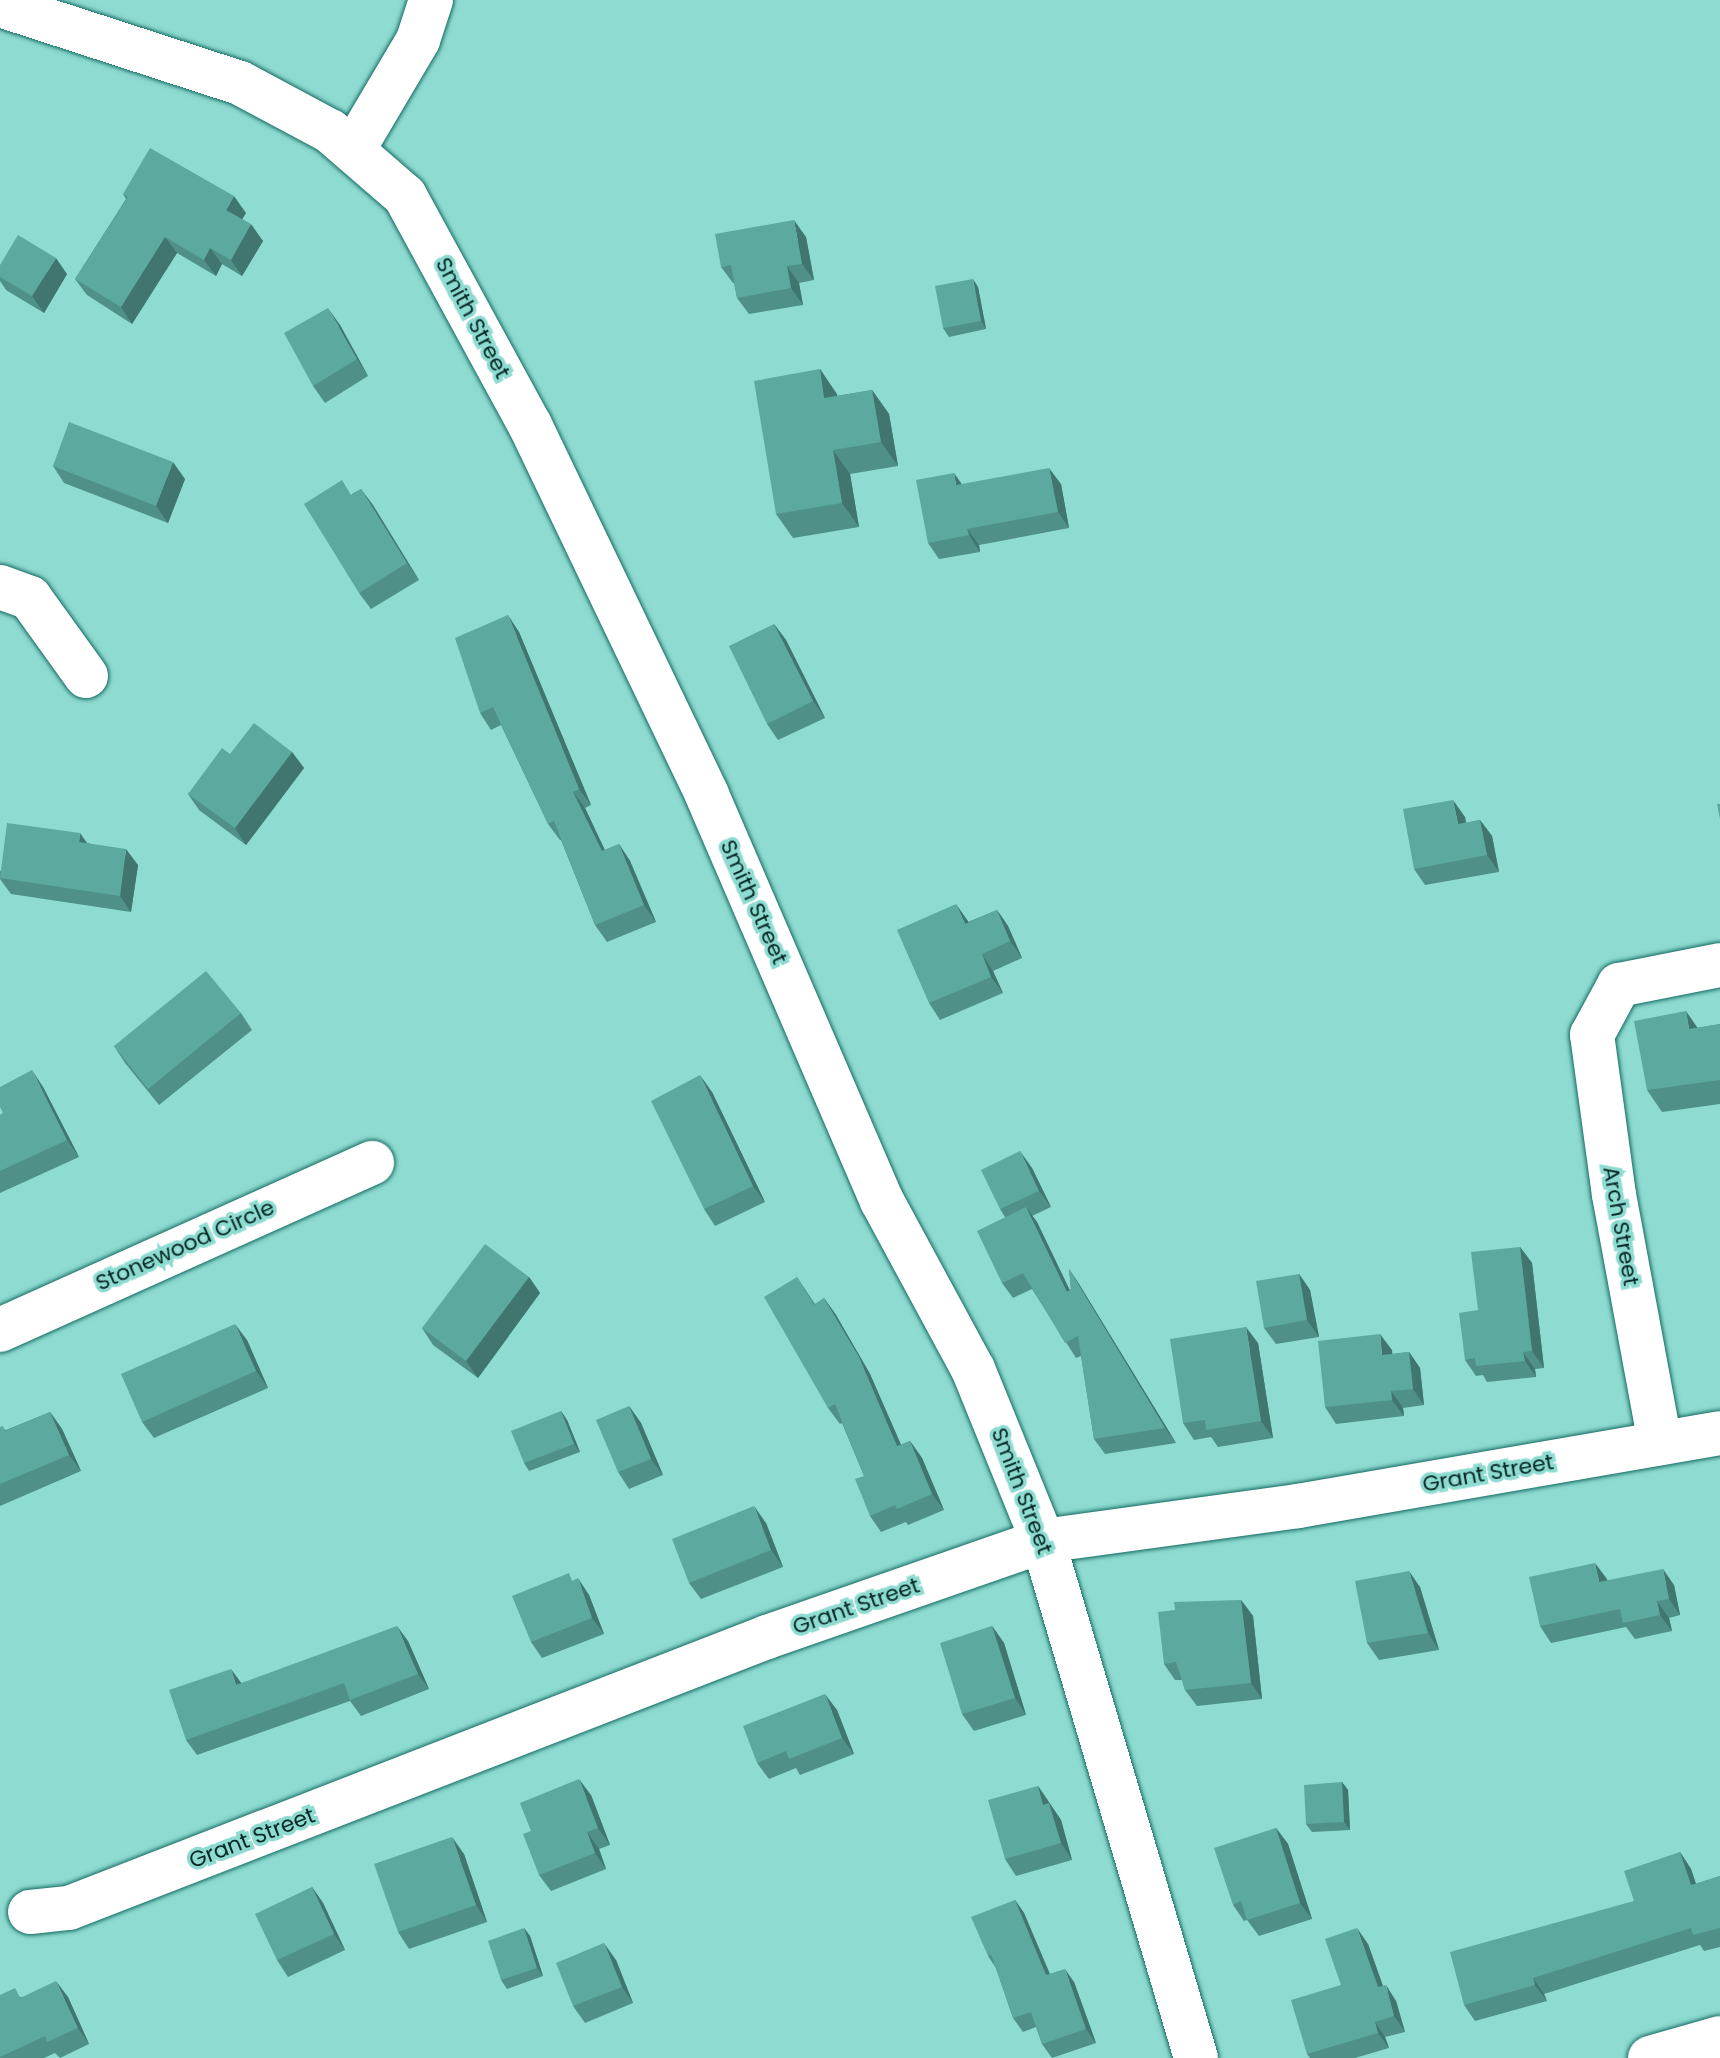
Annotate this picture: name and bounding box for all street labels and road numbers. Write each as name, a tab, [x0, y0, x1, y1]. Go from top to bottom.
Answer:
street label: Smith Street	[430, 253, 516, 383]
street label: Smith Street	[715, 836, 793, 968]
street label: Arch Street	[1598, 1164, 1644, 1288]
street label: Stonewood Circle	[92, 1194, 278, 1296]
street label: Smith Street	[986, 1424, 1058, 1558]
street label: Grant Street	[1420, 1448, 1556, 1498]
street label: Grant Street	[789, 1572, 923, 1640]
street label: Grant Street	[185, 1802, 319, 1874]

